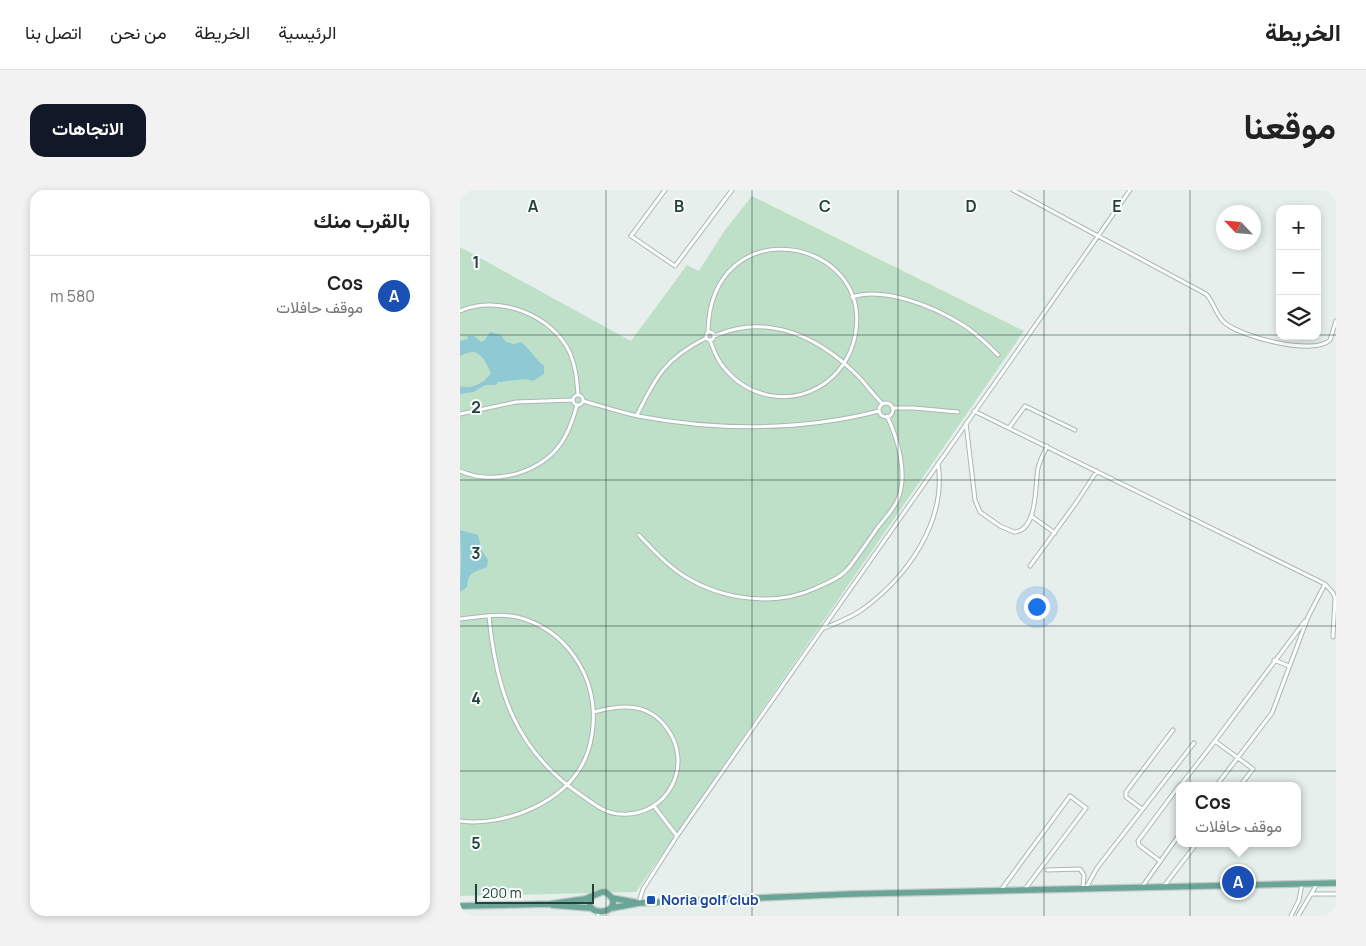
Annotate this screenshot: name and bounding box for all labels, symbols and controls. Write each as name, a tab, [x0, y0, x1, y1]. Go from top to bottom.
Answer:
text: الخريطة	[1265, 15, 1341, 48]
text: اتصل بنا	[25, 20, 82, 44]
text: من نحن	[110, 20, 167, 44]
text: الخريطة	[195, 20, 250, 44]
text: الرئيسية	[278, 20, 336, 44]
text: موقعنا	[1243, 102, 1336, 150]
button: الاتجاهات	[30, 104, 146, 157]
text: A	[528, 195, 539, 217]
text: B	[674, 195, 684, 217]
text: C	[819, 195, 831, 217]
text: D	[965, 195, 977, 217]
text: E	[1112, 195, 1122, 217]
north arrow	[1216, 205, 1261, 250]
map controls	[1276, 205, 1321, 340]
button: +	[1276, 205, 1321, 250]
text: بالقرب منك	[314, 206, 410, 234]
button: −	[1276, 250, 1321, 295]
text: 1	[472, 251, 480, 273]
text: Cos	[327, 270, 363, 296]
text: 580 m	[50, 285, 95, 307]
text: A	[389, 285, 399, 307]
button: layers	[1276, 295, 1321, 340]
text: موقف حافلات	[276, 296, 363, 318]
text: 2	[471, 396, 481, 418]
text: 3	[471, 542, 481, 564]
your location	[1024, 594, 1050, 620]
text: 4	[471, 687, 481, 709]
popup	[1176, 782, 1301, 847]
text: Cos	[1195, 789, 1231, 815]
text: موقف حافلات	[1195, 815, 1282, 837]
text: 5	[471, 832, 481, 854]
pin: A	[1222, 863, 1254, 901]
scale bar	[475, 881, 594, 904]
text: 200 m	[482, 883, 522, 902]
place label: Noria golf club	[661, 890, 759, 909]
marker: Noria golf club	[645, 894, 657, 906]

